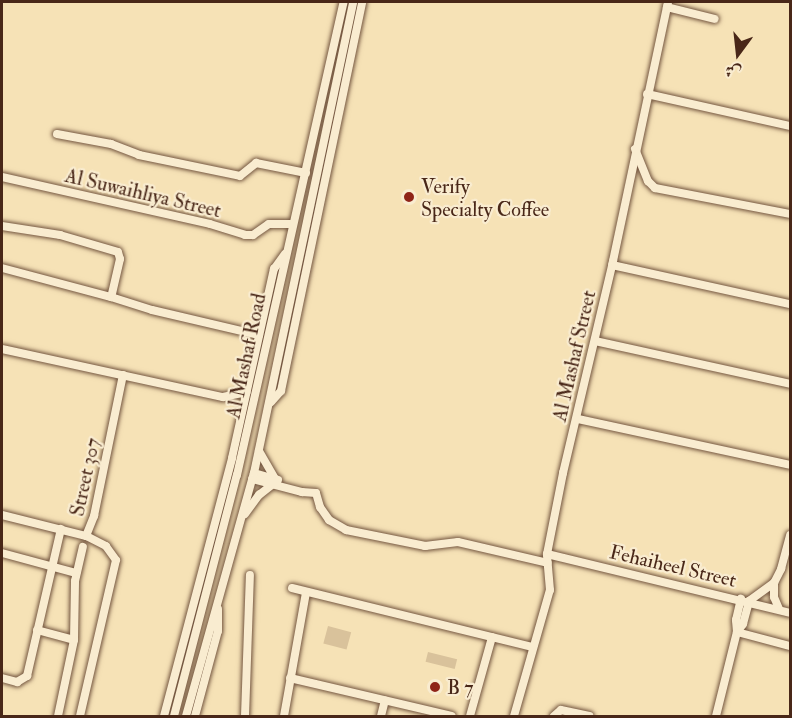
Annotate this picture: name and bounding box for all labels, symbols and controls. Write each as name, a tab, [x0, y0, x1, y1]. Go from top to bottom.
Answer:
north arrow	[708, 24, 768, 84]
text: ش	[723, 60, 744, 83]
street label: Al Suwaihliya Street	[63, 163, 223, 223]
place label: Verify Specialty Coffee	[421, 174, 549, 221]
marker: Verify Specialty Coffee	[402, 190, 416, 204]
street label: Al Mashaf Street	[547, 288, 601, 424]
street label: Al Mashaf Road	[221, 291, 271, 421]
street label: Street 307	[65, 436, 105, 518]
street label: Fehaiheel Street	[607, 540, 739, 592]
place label: B 7	[447, 675, 473, 699]
marker: B 7	[428, 680, 442, 694]

